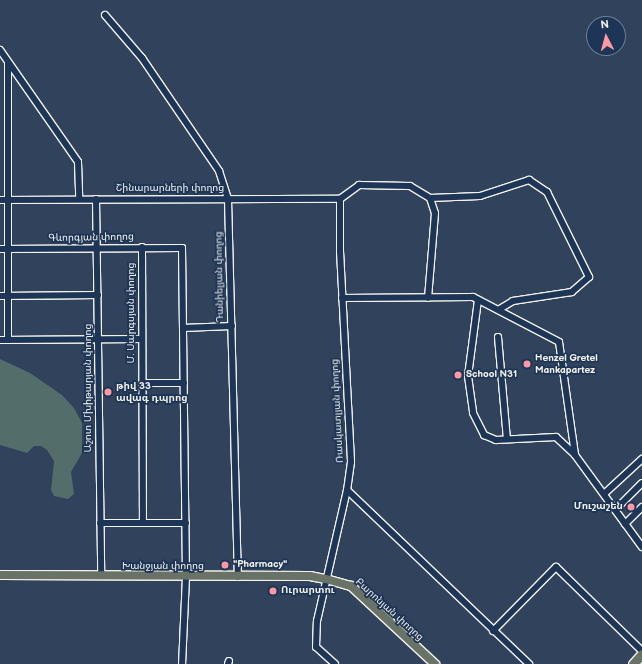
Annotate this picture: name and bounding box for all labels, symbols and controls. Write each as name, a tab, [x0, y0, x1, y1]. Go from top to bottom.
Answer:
north arrow	[586, 16, 626, 56]
text: N	[600, 18, 610, 31]
street label: Շինարարների փողոց	[116, 183, 224, 195]
street label: Գևորգյան փողոց	[48, 231, 134, 245]
street label: Դանիելյան փողոց	[213, 231, 227, 323]
street label: Մ. Սարգսյան փողոց	[126, 263, 138, 363]
street label: Աշոտ Մխիթարյան փողոց	[83, 324, 95, 452]
place label: Henzel Gretel Mankapartez	[535, 352, 598, 376]
street label: Ռասկատլյան փողոց	[329, 359, 347, 463]
marker: Henzel Gretel Mankapartez	[522, 359, 532, 369]
place label: School N31	[466, 369, 517, 381]
marker: School N31	[453, 370, 463, 380]
place label: թիվ 33 ավագ դպրոց	[116, 380, 188, 404]
marker: թիվ 33 ավագ դպրոց	[103, 387, 113, 397]
place label: Մուշաշեն	[574, 501, 623, 513]
marker: Մուշաշեն	[626, 502, 636, 512]
place label: "Pharmacy"	[233, 559, 287, 571]
marker: "Pharmacy"	[220, 560, 230, 570]
street label: Խանջյան փողոց	[122, 561, 204, 573]
street label: Բարոնյան փողոց	[352, 576, 426, 644]
place label: Ուրարտու	[281, 585, 335, 597]
marker: Ուրարտու	[268, 586, 278, 596]

